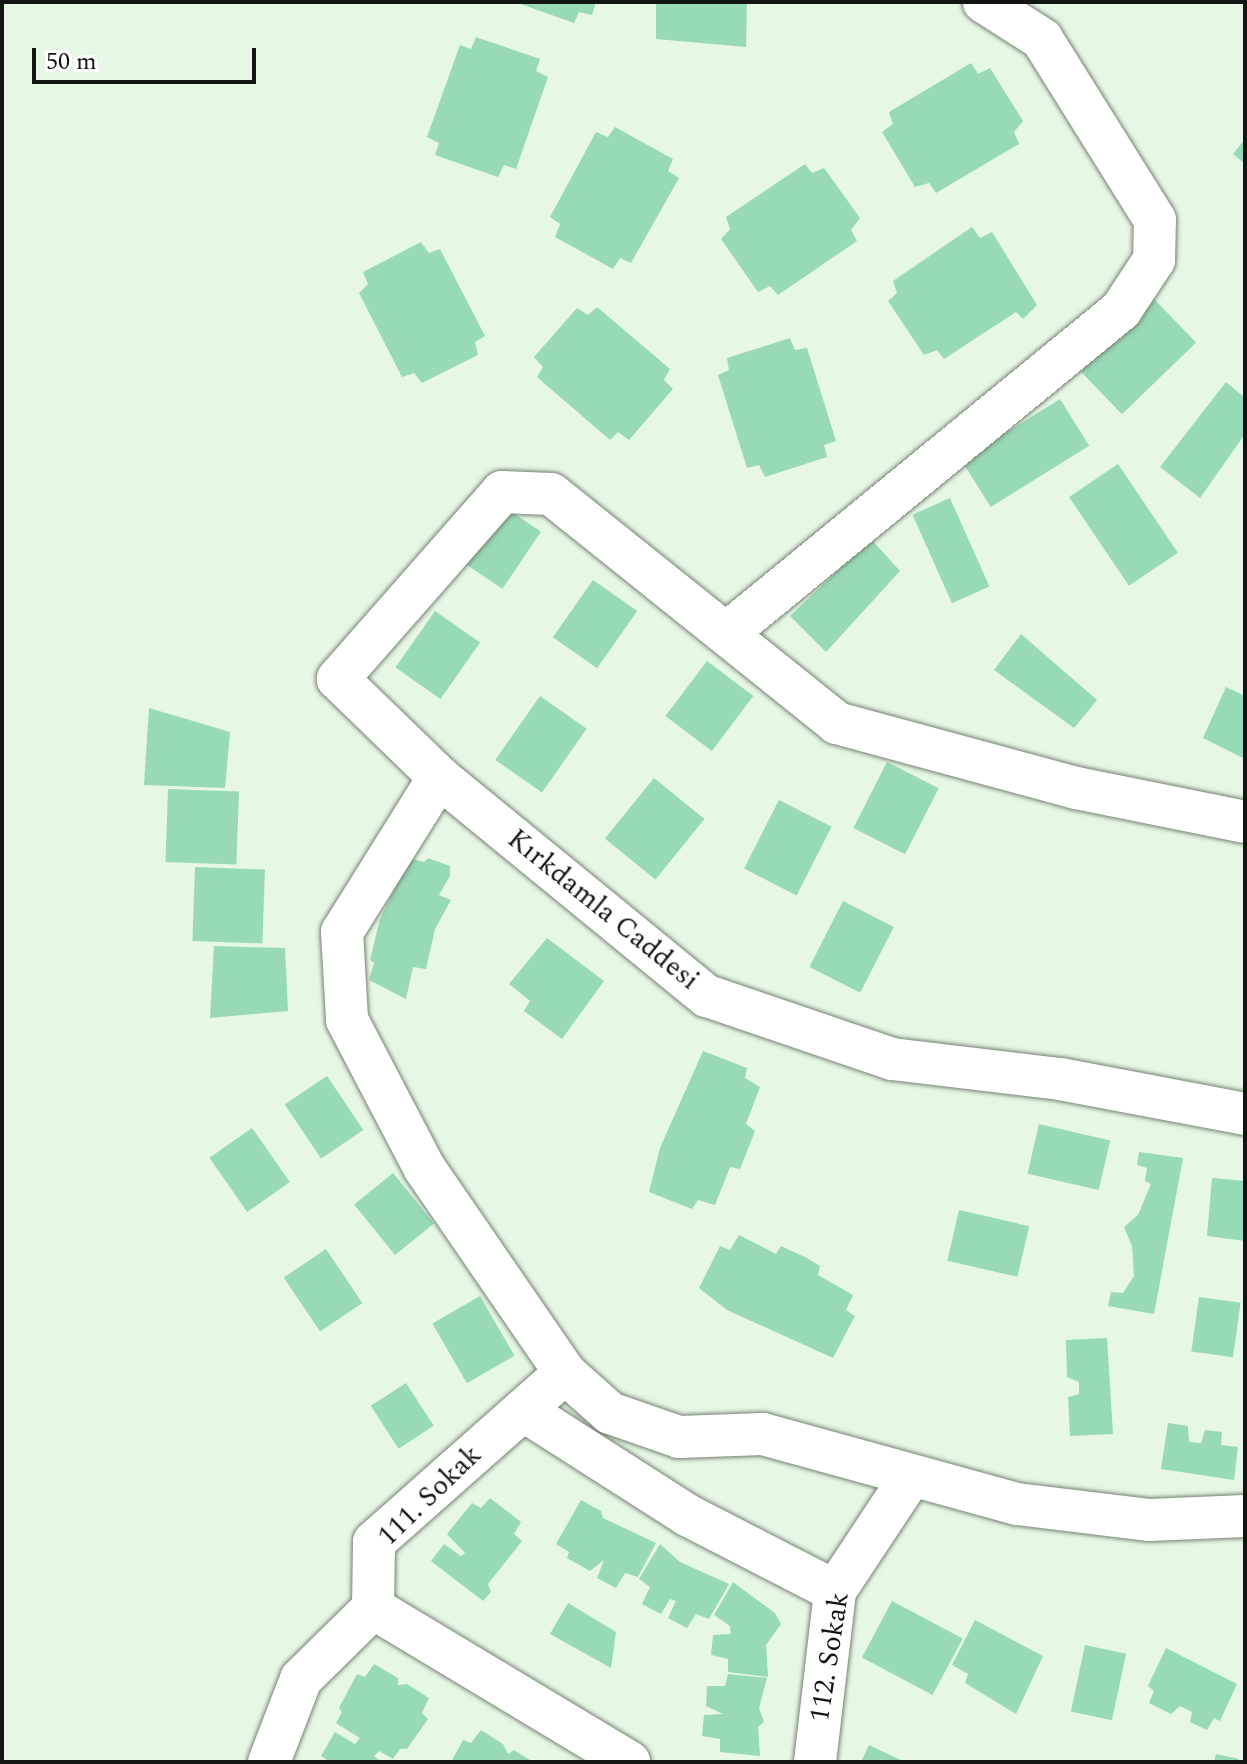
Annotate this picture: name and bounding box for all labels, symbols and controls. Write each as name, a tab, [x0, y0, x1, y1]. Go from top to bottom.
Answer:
scale bar	[36, 32, 260, 82]
text: 50 m	[46, 44, 97, 80]
street label: Kırkdamla Caddesi	[500, 822, 706, 998]
street label: 111. Sokak	[371, 1438, 489, 1554]
street label: 112. Sokak	[803, 1590, 857, 1724]

